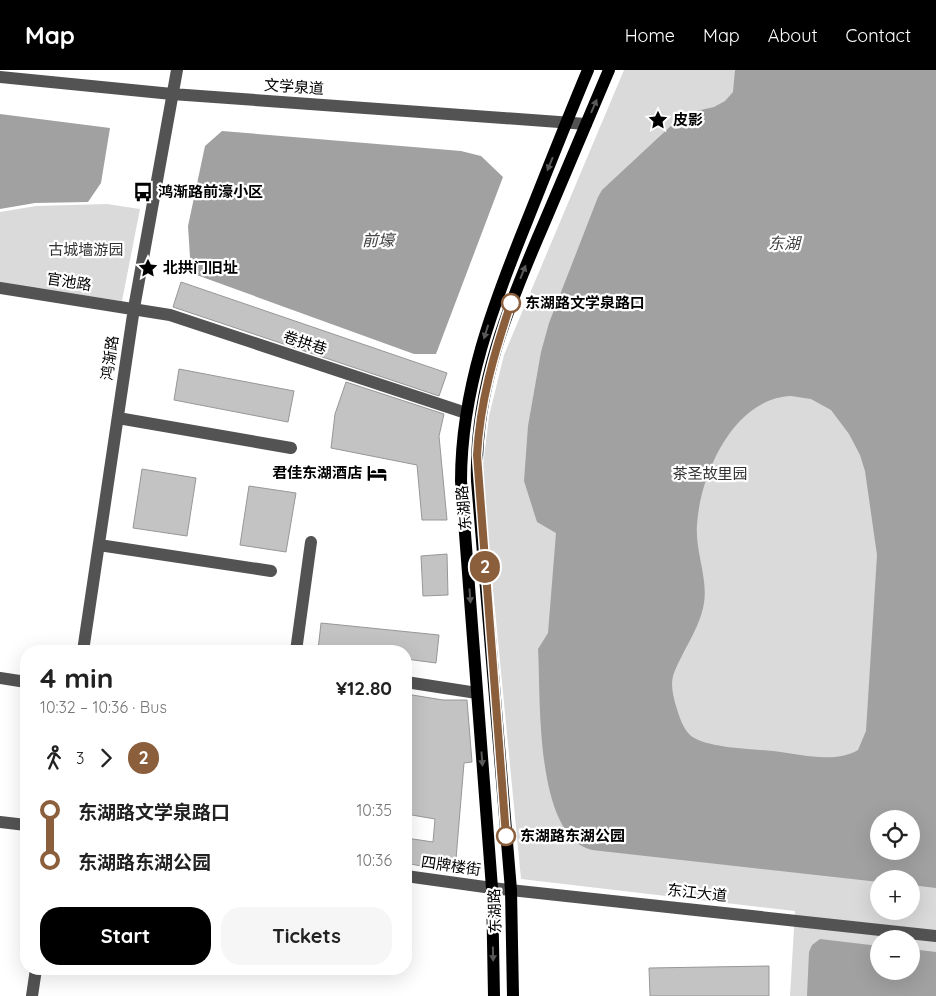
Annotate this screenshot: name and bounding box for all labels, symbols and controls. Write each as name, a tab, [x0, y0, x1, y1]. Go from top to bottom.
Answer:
text: Map	[25, 20, 75, 50]
text: Home	[625, 24, 675, 47]
text: Map	[703, 24, 740, 47]
text: About	[768, 24, 818, 47]
text: Contact	[846, 24, 911, 47]
street label: 文学泉道	[263, 75, 325, 98]
one-way arrow	[590, 99, 598, 113]
place icon: 皮影	[647, 109, 669, 131]
place label: 皮影	[673, 110, 703, 129]
one-way arrow	[546, 157, 554, 172]
bus stop icon: 鸿渐路前濠小区	[132, 181, 154, 203]
place label: 鸿渐路前濠小区	[158, 182, 263, 201]
water label: 前壕	[362, 230, 397, 250]
water label: 东湖	[768, 233, 803, 253]
park label: 古城墙游园	[48, 240, 124, 259]
place icon: 北拱门旧址	[137, 257, 159, 279]
place label: 北拱门旧址	[163, 258, 238, 277]
one-way arrow	[519, 264, 527, 279]
street label: 官池路	[45, 269, 93, 294]
marker: 东湖路文学泉路口	[501, 293, 521, 313]
place label: 东湖路文学泉路口	[525, 293, 645, 312]
one-way arrow	[481, 325, 489, 340]
street label: 卷拱巷	[281, 327, 329, 359]
street label: 鸿渐路	[97, 334, 122, 382]
hotel icon: 君佳东湖酒店	[366, 462, 388, 484]
place label: 君佳东湖酒店	[272, 463, 362, 482]
park label: 茶圣故里园	[672, 464, 748, 483]
street label: 东湖路	[452, 485, 475, 531]
line badge: 2	[469, 551, 501, 583]
text: 2	[480, 555, 490, 578]
one-way arrow	[466, 589, 474, 605]
text: 4 min	[40, 660, 113, 695]
text: ¥12.80	[336, 676, 392, 700]
text: 10:32 – 10:36 · Bus	[40, 697, 167, 717]
icon: walk	[40, 744, 68, 772]
icon: forward	[92, 744, 120, 772]
text: 2	[138, 746, 149, 769]
text: 3	[76, 748, 84, 768]
one-way arrow	[478, 751, 486, 767]
text: 东湖路文学泉路口	[78, 800, 230, 824]
text: 10:35	[356, 800, 392, 820]
map controls	[870, 810, 920, 980]
button: locate	[870, 810, 920, 860]
marker: 东湖路东湖公园	[496, 826, 516, 846]
place label: 东湖路东湖公园	[520, 826, 625, 845]
text: 东湖路东湖公园	[78, 850, 211, 874]
text: 10:36	[357, 850, 392, 870]
street label: 四牌楼街	[420, 852, 482, 879]
button: +	[870, 870, 920, 920]
street label: 东江大道	[666, 880, 728, 905]
street label: 东湖路	[484, 888, 505, 934]
button: Start	[40, 907, 211, 965]
button: Tickets	[221, 907, 392, 965]
button: −	[870, 930, 920, 980]
one-way arrow	[489, 946, 497, 962]

